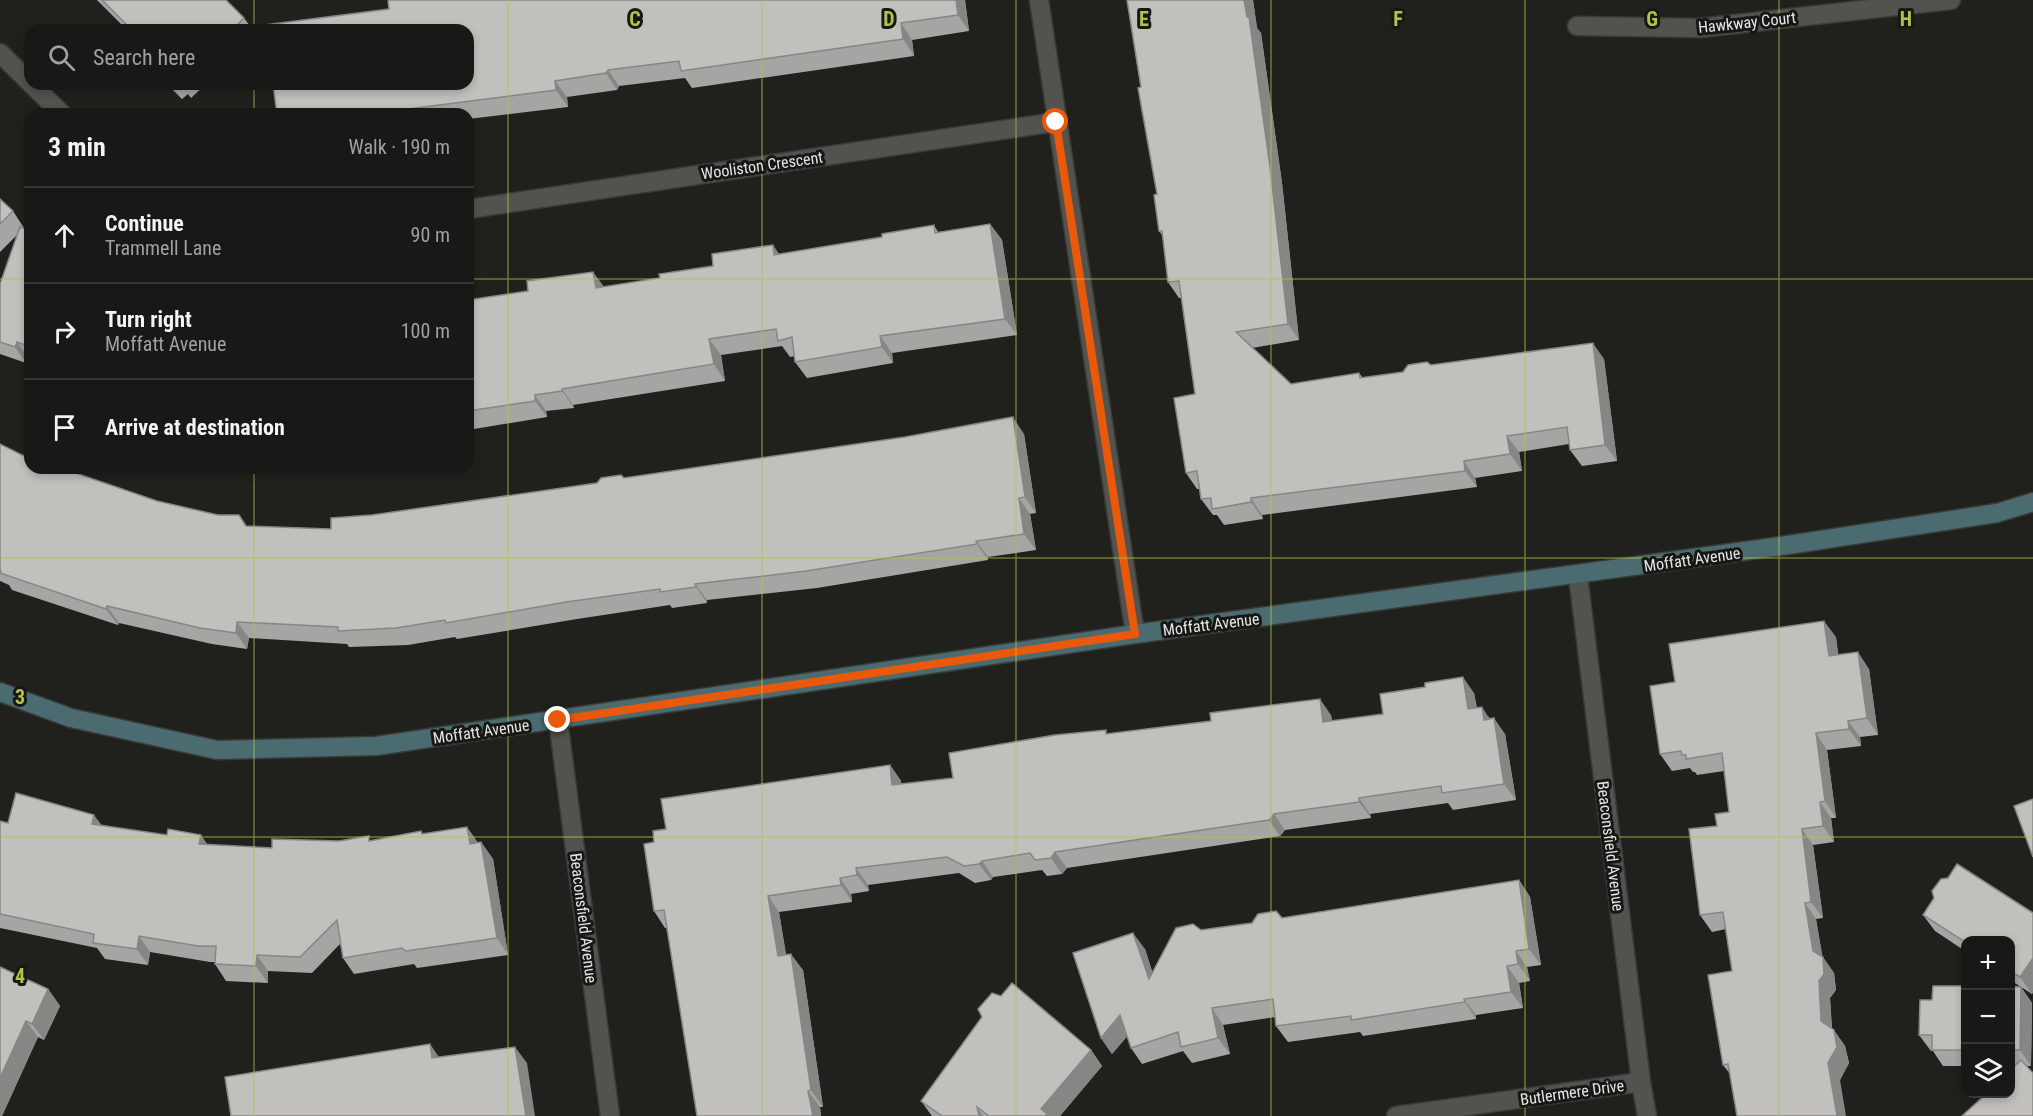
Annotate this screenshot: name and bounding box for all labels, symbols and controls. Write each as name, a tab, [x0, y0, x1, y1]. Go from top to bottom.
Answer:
text: C	[629, 7, 641, 31]
text: D	[883, 7, 895, 31]
text: E	[1139, 7, 1149, 31]
text: F	[1393, 7, 1403, 31]
text: G	[1646, 7, 1658, 31]
text: H	[1900, 7, 1912, 31]
street label: Hawkway Court	[1697, 8, 1797, 37]
search box	[24, 24, 474, 90]
icon: search	[45, 41, 78, 74]
text: Search here	[93, 45, 195, 70]
route start	[1042, 108, 1068, 134]
text: 3 min	[48, 132, 106, 162]
text: Walk · 190 m	[349, 135, 450, 159]
street label: Wooliston Crescent	[700, 148, 824, 183]
text: Continue	[105, 211, 184, 236]
icon: ahead	[48, 219, 81, 252]
text: 90 m	[411, 223, 450, 247]
text: Trammell Lane	[105, 236, 221, 260]
text: Turn right	[105, 307, 192, 332]
icon: right	[48, 315, 81, 348]
text: 100 m	[401, 319, 450, 343]
text: Moffatt Avenue	[105, 332, 226, 356]
icon: arrive	[48, 411, 81, 444]
text: Arrive at destination	[105, 415, 285, 440]
street label: Moffatt Avenue	[1643, 543, 1741, 576]
street label: Moffatt Avenue	[1162, 609, 1260, 640]
text: 3	[15, 685, 25, 709]
route end	[544, 706, 570, 732]
street label: Moffatt Avenue	[432, 715, 530, 748]
street label: Beaconsfield Avenue	[1593, 780, 1628, 912]
street label: Beaconsfield Avenue	[566, 852, 601, 984]
map controls	[1961, 936, 2015, 1098]
button: +	[1961, 936, 2015, 990]
text: 4	[15, 964, 25, 988]
button: −	[1961, 990, 2015, 1044]
button: layers	[1961, 1044, 2015, 1098]
street label: Butlermere Drive	[1519, 1076, 1625, 1109]

